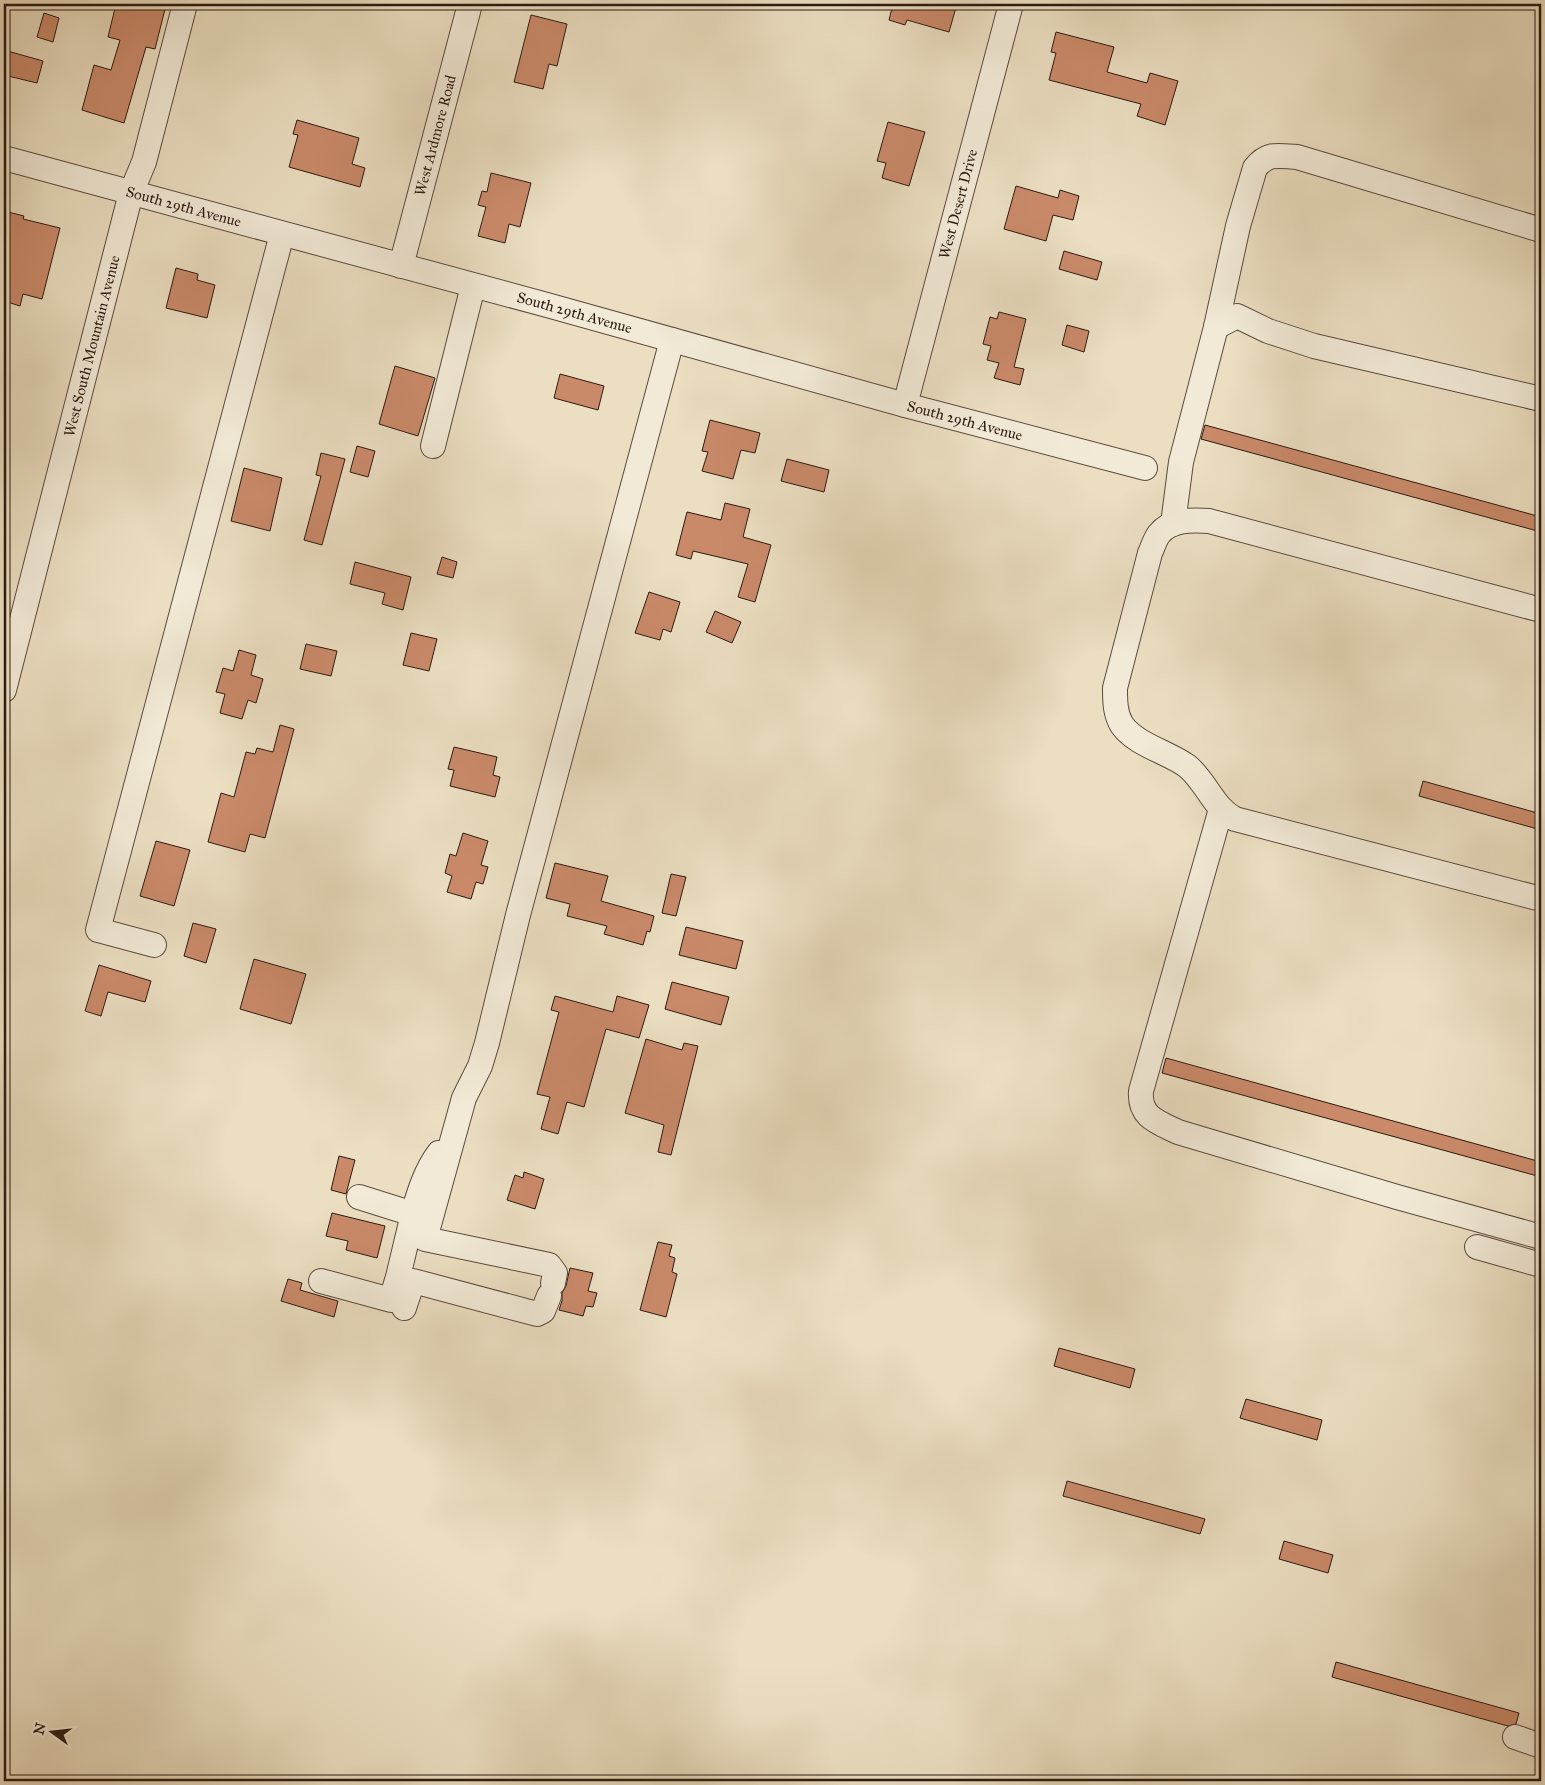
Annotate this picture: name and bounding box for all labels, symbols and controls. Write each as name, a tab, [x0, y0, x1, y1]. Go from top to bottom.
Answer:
street label: West Ardmore Road	[411, 73, 460, 198]
street label: West Desert Drive	[935, 147, 981, 261]
street label: South 29th Avenue	[124, 182, 243, 231]
street label: West South Mountain Avenue	[60, 254, 124, 439]
street label: South 29th Avenue	[515, 288, 634, 337]
street label: South 29th Avenue	[905, 397, 1024, 444]
north arrow	[28, 1708, 78, 1758]
text: N	[30, 1721, 50, 1737]

